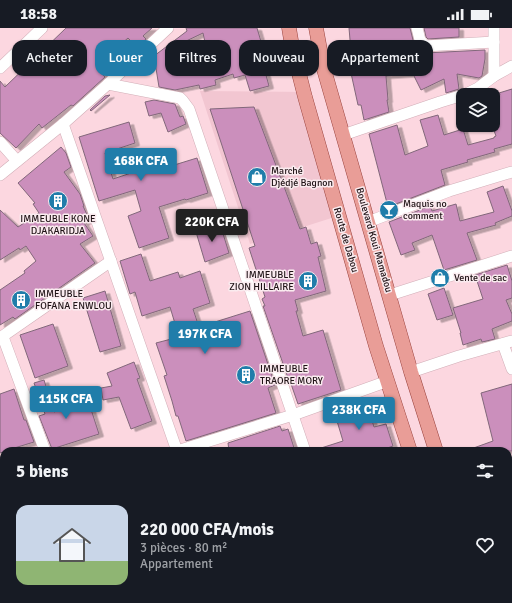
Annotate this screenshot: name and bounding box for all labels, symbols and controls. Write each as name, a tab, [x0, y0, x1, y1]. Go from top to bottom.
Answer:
text: 18:58	[20, 5, 57, 23]
chip: Acheter	[12, 40, 87, 76]
chip: Louer	[95, 40, 157, 76]
chip: Filtres	[165, 40, 231, 76]
chip: Nouveau	[239, 40, 319, 76]
chip: Appartement	[327, 40, 433, 76]
map controls	[456, 88, 500, 132]
button: layers	[456, 88, 500, 132]
pin: 168K CFA	[100, 148, 182, 182]
text: 168K CFA	[114, 153, 168, 169]
place label: Marché Djédjé Bagnon	[271, 165, 333, 189]
shop icon: Marché Djédjé Bagnon	[246, 166, 268, 188]
street label: Boulevard Koui Mamadou	[353, 186, 395, 294]
building icon: IMMEUBLE KONE DJAKARIDJA	[47, 190, 69, 212]
place label: Maquis no comment	[403, 198, 447, 222]
bar icon: Maquis no comment	[378, 199, 400, 221]
street label: Route de Dabou	[331, 206, 361, 274]
pin: 220K CFA	[171, 209, 253, 243]
place label: IMMEUBLE KONE DJAKARIDJA	[20, 213, 96, 237]
text: 220K CFA	[185, 214, 239, 230]
shop icon: Vente de sac	[429, 267, 451, 289]
place label: IMMEUBLE ZION HILLAIRE	[229, 269, 294, 293]
building icon: IMMEUBLE ZION HILLAIRE	[297, 270, 319, 292]
place label: Vente de sac	[454, 272, 507, 284]
place label: IMMEUBLE FOFANA ENWLOU	[35, 288, 112, 312]
building icon: IMMEUBLE FOFANA ENWLOU	[10, 289, 32, 311]
pin: 197K CFA	[164, 321, 246, 355]
text: 197K CFA	[178, 326, 232, 342]
place label: IMMEUBLE TRAORE MORY	[260, 363, 323, 387]
building icon: IMMEUBLE TRAORE MORY	[235, 364, 257, 386]
pin: 115K CFA	[25, 386, 107, 420]
text: 115K CFA	[39, 391, 93, 407]
pin: 238K CFA	[318, 397, 400, 431]
text: 238K CFA	[332, 402, 386, 418]
icon: filters	[474, 460, 496, 482]
text: 5 biens	[16, 461, 68, 482]
text: 220 000 CFA/mois	[140, 519, 274, 540]
icon: home	[48, 521, 96, 569]
icon: heart	[474, 534, 496, 556]
text: 3 pièces · 80 m²	[140, 540, 227, 556]
text: Appartement	[140, 556, 213, 572]

